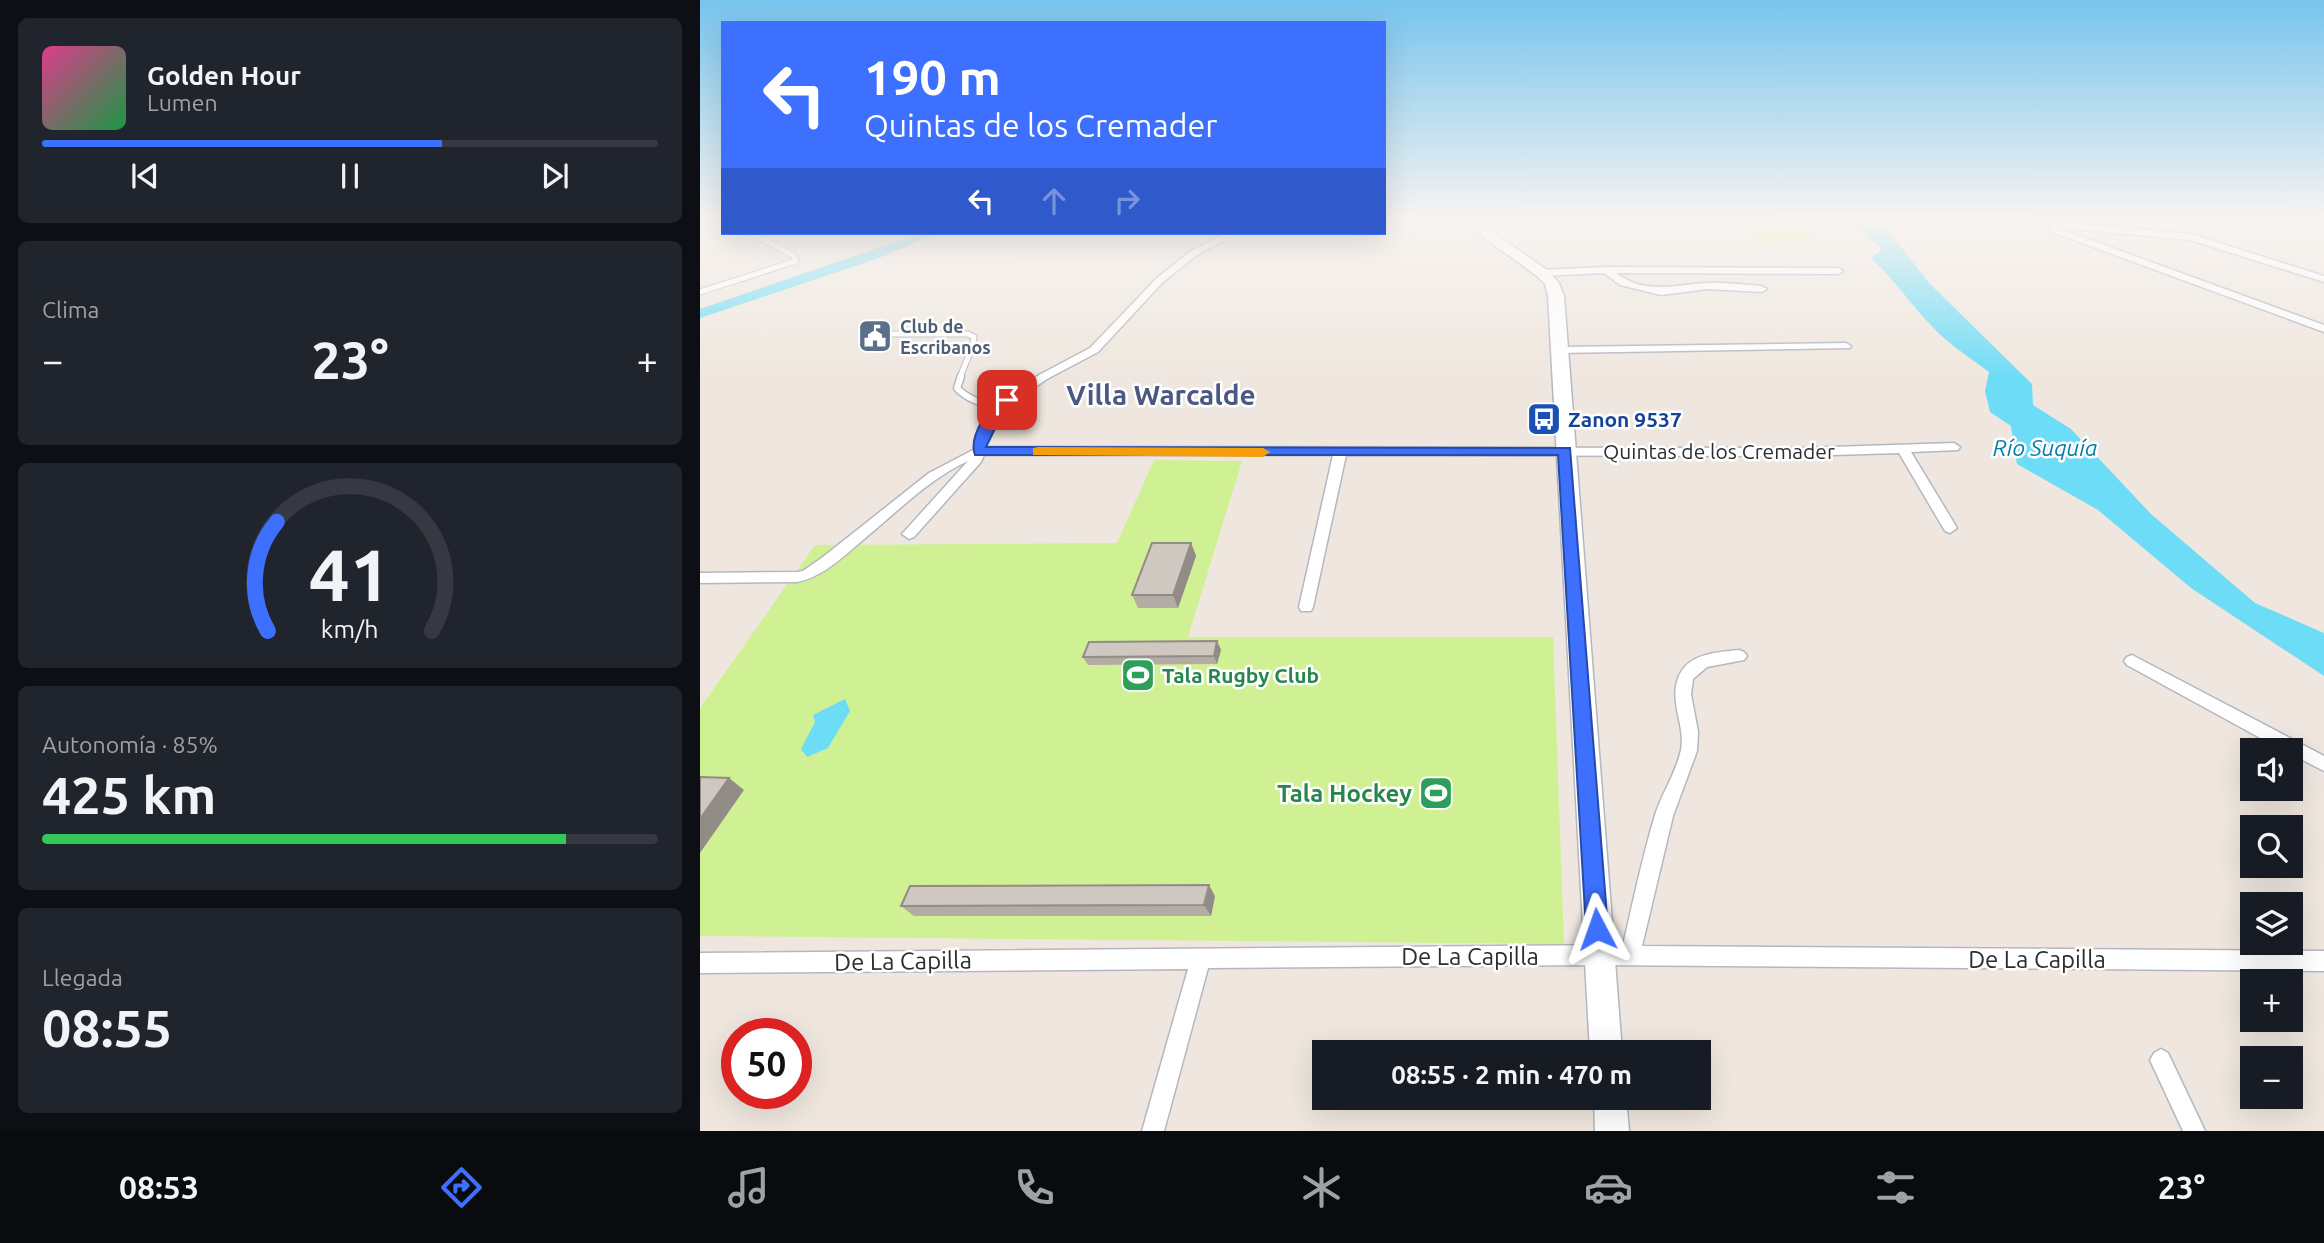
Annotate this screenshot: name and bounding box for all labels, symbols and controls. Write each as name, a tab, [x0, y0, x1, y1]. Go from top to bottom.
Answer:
icon: left	[749, 49, 840, 140]
text: 190 m	[864, 49, 1001, 104]
text: Golden Hour	[147, 61, 301, 90]
text: Lumen	[147, 90, 218, 115]
text: Quintas de los Cremader	[864, 107, 1217, 143]
icon: previous	[126, 157, 164, 195]
icon: pause	[331, 157, 369, 195]
icon: next	[536, 157, 574, 195]
icon: left	[962, 182, 1000, 220]
icon: ahead	[1035, 182, 1073, 220]
icon: right	[1108, 182, 1146, 220]
text: Clima	[42, 297, 99, 322]
place label: Club de Escribanos	[900, 316, 991, 357]
public building icon: Club de Escribanos	[856, 317, 894, 355]
text: 23°	[311, 331, 389, 389]
text: −	[42, 339, 63, 381]
text: +	[637, 339, 658, 381]
pin	[977, 370, 1037, 430]
district label: Villa Warcalde	[1066, 379, 1256, 410]
icon: arrive	[988, 381, 1026, 419]
bus stop icon: Zanon 9537	[1525, 400, 1563, 438]
place label: Zanon 9537	[1568, 407, 1682, 431]
water label: Río Suquía	[1993, 435, 2097, 460]
street label: Quintas de los Cremader	[1603, 439, 1835, 463]
text: 41	[309, 534, 391, 616]
text: km/h	[321, 615, 379, 643]
sports icon: Tala Rugby Club	[1119, 656, 1157, 694]
place label: Tala Rugby Club	[1162, 663, 1319, 687]
text: Autonomía · 85%	[42, 732, 218, 757]
map controls	[2240, 738, 2303, 1109]
button: sound	[2240, 738, 2303, 801]
text: 425 km	[42, 766, 216, 824]
sports icon: Tala Hockey	[1417, 774, 1455, 812]
place label: Tala Hockey	[1277, 780, 1412, 807]
button: search	[2240, 815, 2303, 878]
position arrow	[1560, 892, 1634, 966]
button: layers	[2240, 892, 2303, 955]
street label: De La Capilla	[1401, 943, 1539, 970]
street label: De La Capilla	[834, 946, 972, 976]
street label: De La Capilla	[1968, 946, 2106, 973]
text: Llegada	[42, 965, 123, 990]
button: +	[2240, 969, 2303, 1032]
text: 08:55	[42, 999, 172, 1057]
speed limit sign: 50	[721, 1018, 812, 1109]
button: −	[2240, 1046, 2303, 1109]
text: 08:55 · 2 min · 470 m	[1391, 1060, 1632, 1089]
icon: directions	[437, 1163, 486, 1212]
icon: music	[724, 1163, 773, 1212]
icon: phone	[1010, 1163, 1059, 1212]
icon: climate	[1297, 1163, 1346, 1212]
icon: car	[1584, 1163, 1633, 1212]
icon: filters	[1871, 1163, 1920, 1212]
text: 08:53	[119, 1169, 199, 1205]
text: 23°	[2158, 1169, 2205, 1205]

